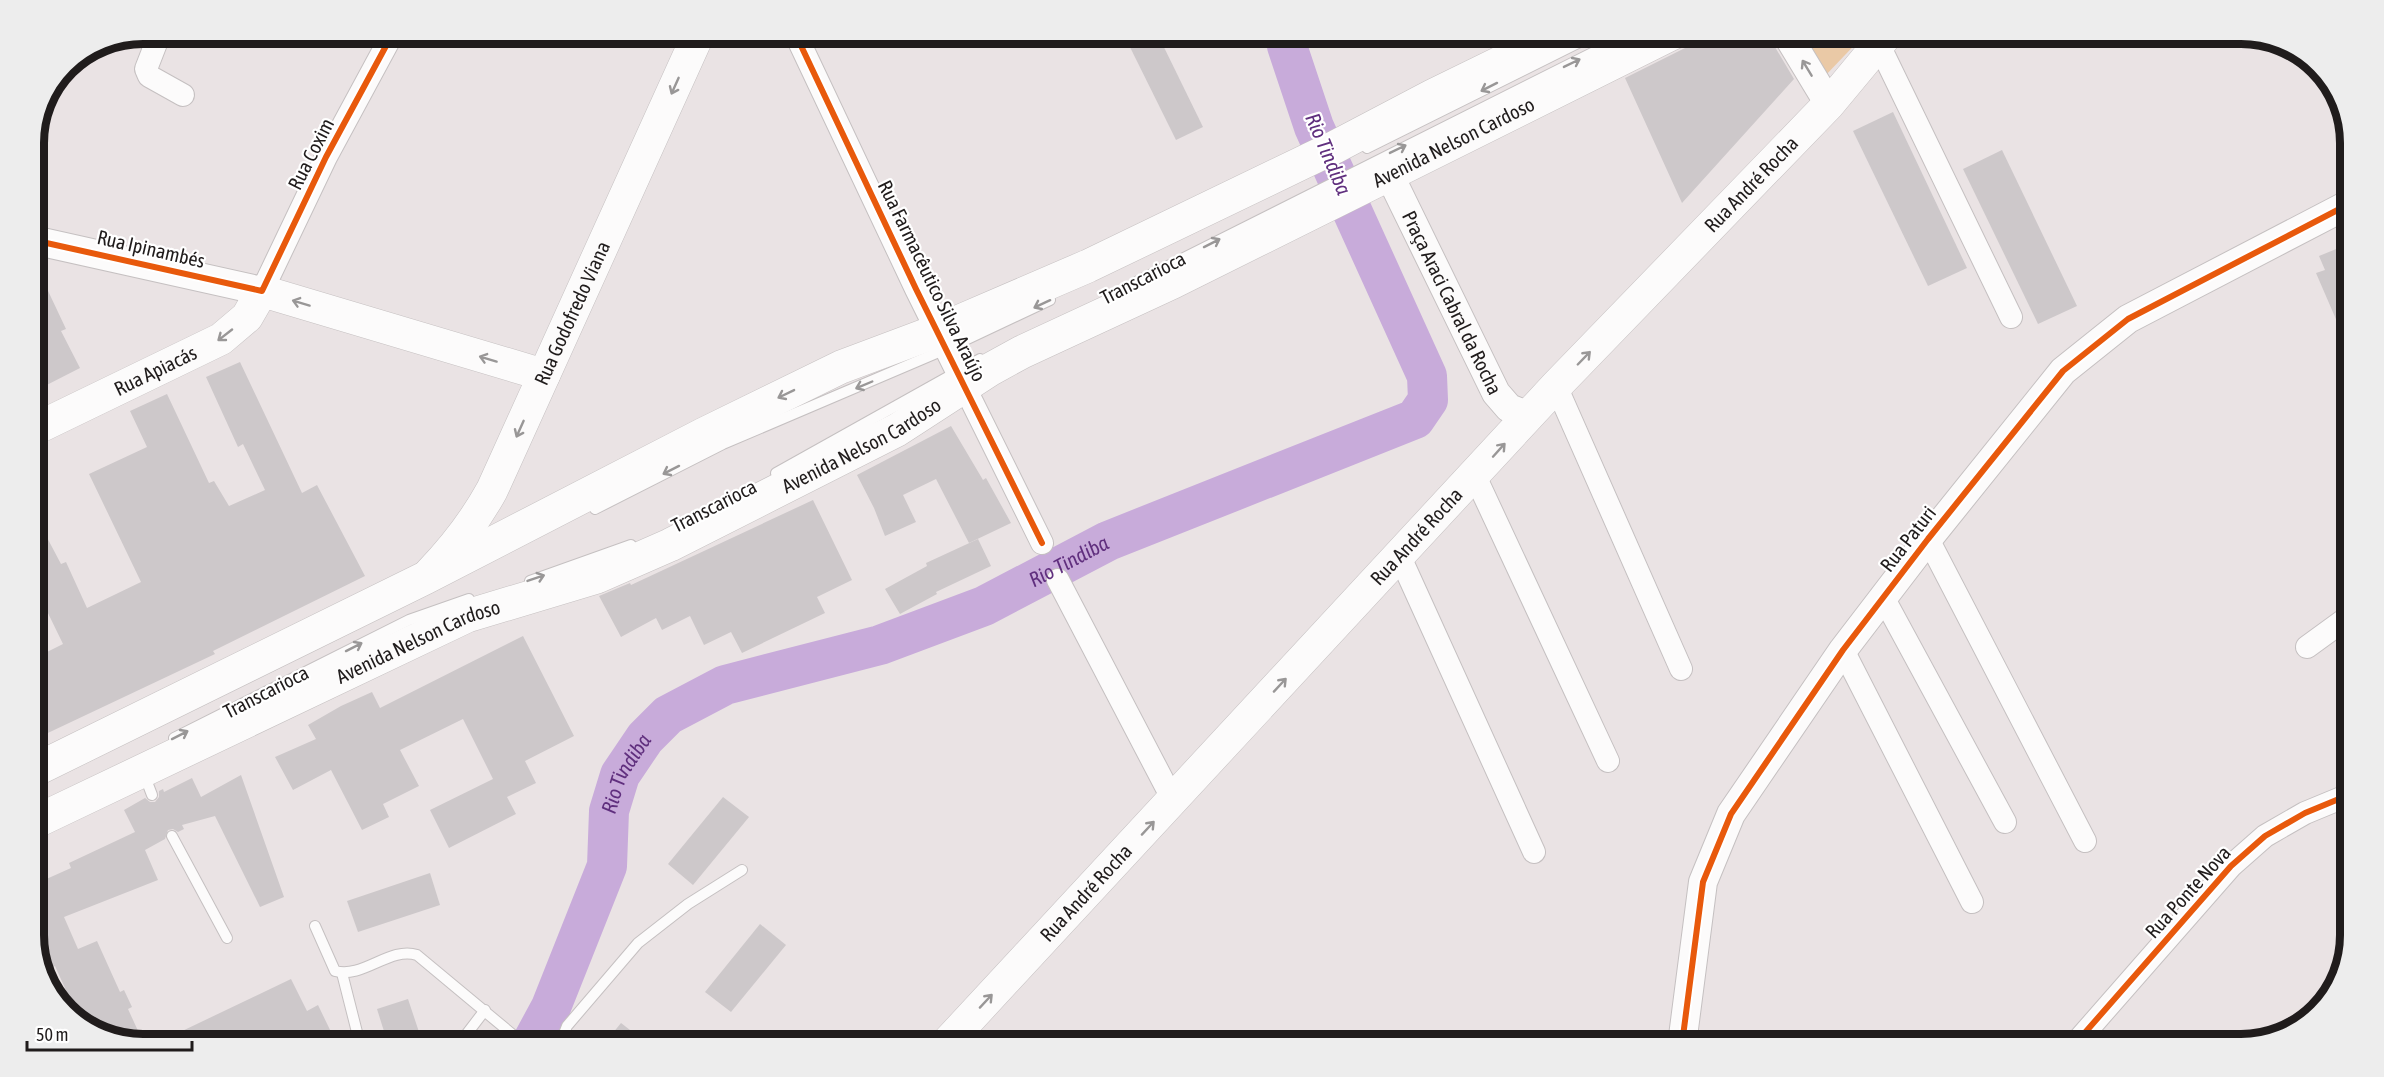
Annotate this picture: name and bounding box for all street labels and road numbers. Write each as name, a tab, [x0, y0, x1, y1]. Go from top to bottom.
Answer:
street label: Avenida Nelson Cardoso	[1369, 92, 1538, 192]
street label: Rua Coxim	[283, 114, 338, 193]
street label: Rua André Rocha	[1699, 131, 1802, 237]
street label: Rua Farmacêutico Silva Araújo	[874, 177, 991, 385]
street label: Praça Araci Cabral da Rocha	[1398, 207, 1507, 398]
street label: Rua Ipinambés	[95, 225, 207, 272]
street label: Rua Godofredo Viana	[529, 237, 614, 389]
street label: Transcarioca	[1096, 246, 1189, 309]
street label: Rua Apiacás	[110, 341, 200, 400]
street label: Avenida Nelson Cardoso	[778, 393, 945, 497]
street label: Transcarioca	[667, 474, 760, 537]
street label: Rua André Rocha	[1365, 483, 1467, 590]
street label: Rua Paturi	[1875, 502, 1940, 576]
street label: Avenida Nelson Cardoso	[332, 595, 503, 688]
street label: Transcarioca	[219, 660, 312, 723]
street label: Rua André Rocha	[1035, 839, 1136, 946]
street label: Rua Ponte Nova	[2140, 841, 2235, 943]

